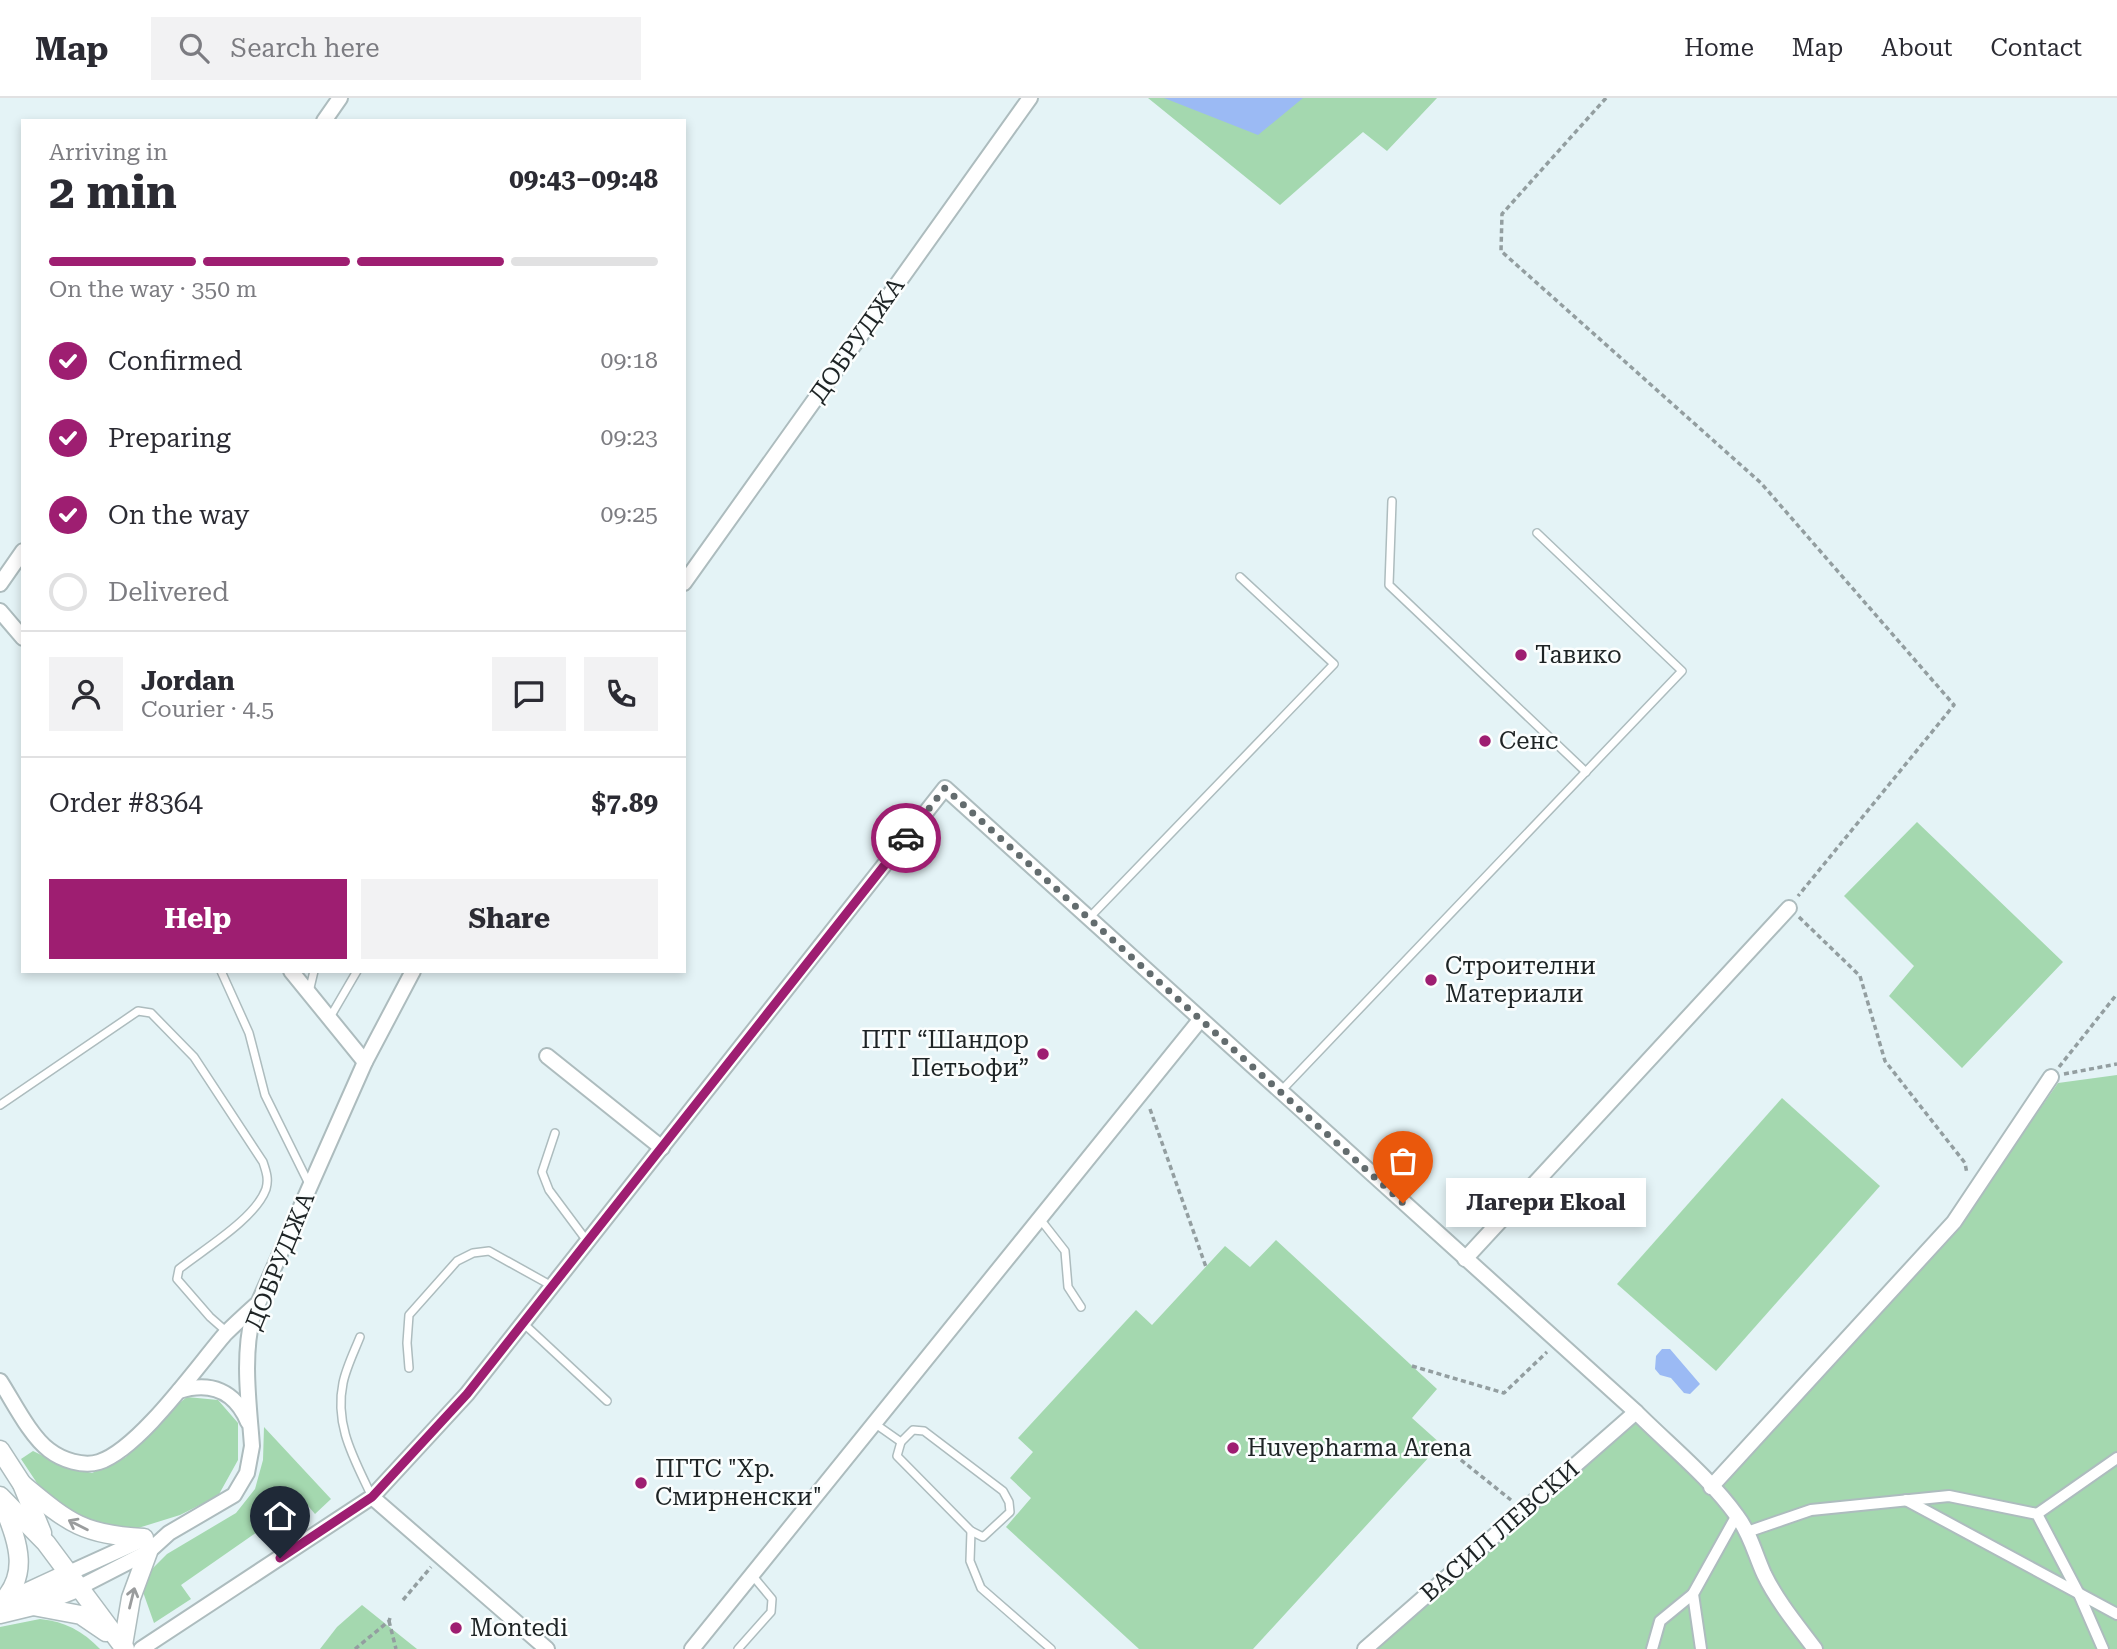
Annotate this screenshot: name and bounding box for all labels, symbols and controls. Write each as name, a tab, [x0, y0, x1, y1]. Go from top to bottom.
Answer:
search box	[151, 17, 641, 80]
text: Map	[35, 29, 109, 68]
icon: search	[175, 29, 213, 67]
text: Search here	[231, 33, 380, 63]
text: Home	[1684, 34, 1754, 62]
text: Map	[1792, 34, 1843, 62]
text: About	[1881, 34, 1952, 62]
text: Contact	[1990, 34, 2082, 62]
text: Arriving in	[49, 139, 168, 166]
text: 09:43–09:48	[509, 164, 658, 194]
text: 2 min	[49, 165, 177, 219]
street label: ДОБРУДЖА	[804, 272, 910, 408]
text: On the way · 350 m	[49, 276, 257, 303]
icon: check	[49, 342, 87, 380]
text: Confirmed	[108, 346, 243, 376]
text: 09:18	[601, 347, 658, 374]
icon: check	[49, 419, 87, 457]
text: Preparing	[108, 423, 231, 453]
text: 09:23	[601, 424, 658, 451]
icon: check	[49, 496, 87, 534]
text: On the way	[108, 500, 249, 530]
text: 09:25	[601, 501, 658, 528]
text: Delivered	[108, 577, 229, 607]
place label: Тавико	[1535, 641, 1622, 669]
marker: Тавико	[1513, 647, 1529, 663]
button: person	[49, 657, 123, 731]
button: chat	[492, 657, 566, 731]
button: phone	[584, 657, 658, 731]
text: Jordan	[141, 666, 235, 696]
text: Courier · 4.5	[141, 696, 274, 723]
place label: Сенс	[1499, 727, 1559, 755]
marker: Сенс	[1477, 733, 1493, 749]
text: Order #8364	[49, 788, 203, 818]
text: $7.89	[592, 788, 658, 818]
courier	[871, 803, 941, 873]
icon: car	[887, 819, 925, 857]
button: Help	[49, 879, 347, 959]
button: Share	[361, 879, 658, 959]
place label: Строителни Материали	[1445, 952, 1596, 1008]
marker: Строителни Материали	[1423, 972, 1439, 988]
place label: ПТГ “Шандор Петьофи”	[861, 1026, 1029, 1082]
marker: ПТГ “Шандор Петьофи”	[1035, 1046, 1051, 1062]
pin	[1373, 1131, 1433, 1203]
icon: bag	[1384, 1142, 1422, 1180]
callout: Лагери Ekoal	[1445, 1178, 1644, 1228]
street label: ДОБРУДЖА	[240, 1188, 320, 1334]
text: Лагери Ekoal	[1466, 1189, 1626, 1216]
place label: Huvepharma Arena	[1247, 1434, 1472, 1462]
marker: Huvepharma Arena	[1225, 1440, 1241, 1456]
place label: ПГТС "Хр. Смирненски"	[655, 1455, 822, 1511]
street label: ВАСИЛ ЛЕВСКИ	[1415, 1455, 1585, 1607]
marker: ПГТС "Хр. Смирненски"	[633, 1475, 649, 1491]
pin	[250, 1486, 310, 1558]
icon: home	[261, 1497, 299, 1535]
one-way arrow	[68, 1517, 89, 1531]
one-way arrow	[126, 1587, 139, 1610]
place label: Montedi	[470, 1614, 568, 1642]
marker: Montedi	[448, 1620, 464, 1636]

